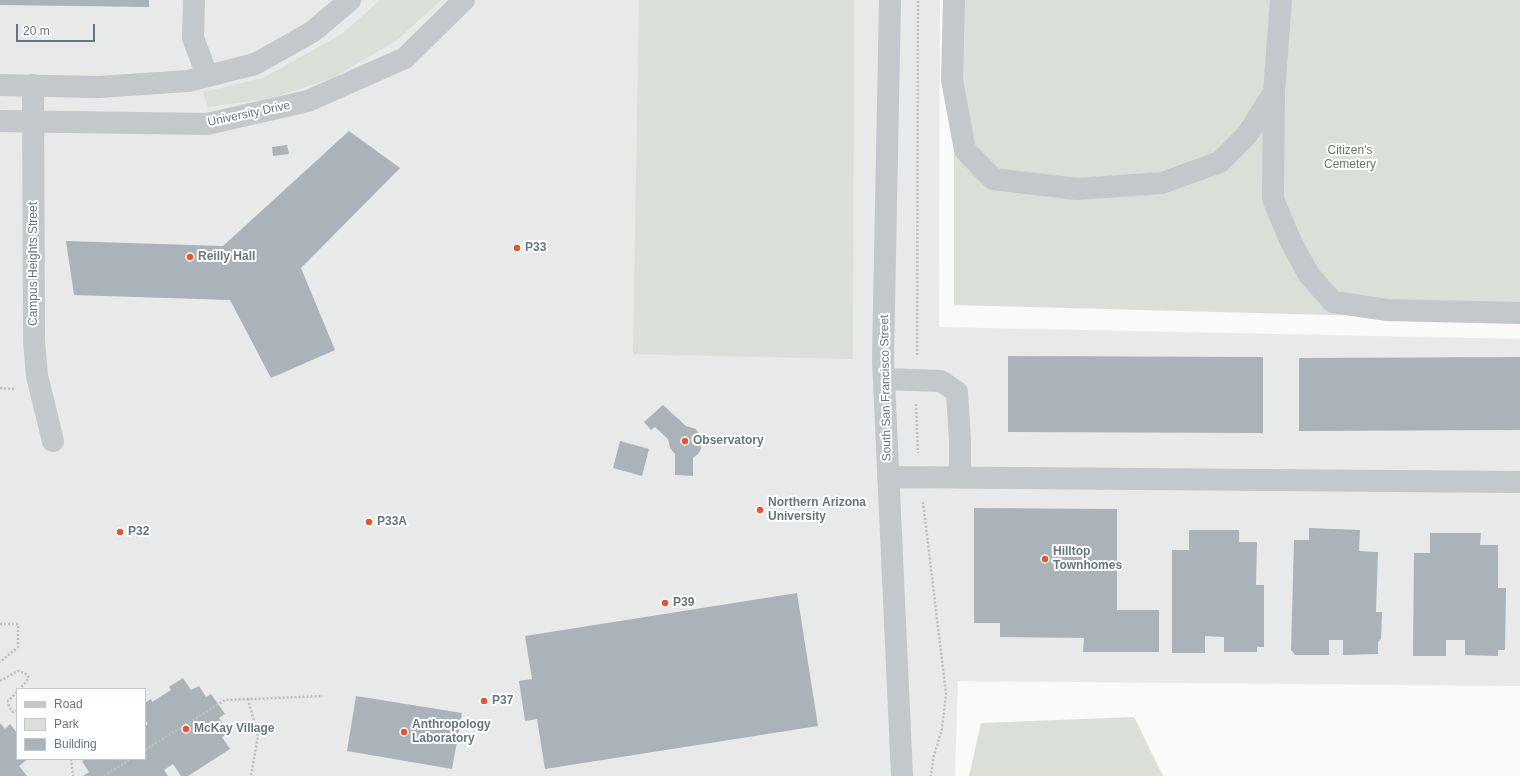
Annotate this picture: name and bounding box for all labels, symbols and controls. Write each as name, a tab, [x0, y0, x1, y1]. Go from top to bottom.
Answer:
scale bar	[18, 16, 97, 42]
text: 20 m	[23, 24, 50, 38]
street label: University Drive	[206, 98, 292, 130]
park label: Citizen's Cemetery	[1324, 144, 1376, 172]
street label: Campus Heights Street	[27, 202, 41, 326]
place label: P33	[525, 241, 546, 255]
marker: P33	[512, 243, 522, 253]
place label: Reilly Hall	[198, 250, 255, 264]
marker: Reilly Hall	[185, 252, 195, 262]
street label: South San Francisco Street	[878, 315, 894, 461]
place label: Observatory	[693, 434, 764, 448]
marker: Observatory	[680, 436, 690, 446]
place label: Northern Arizona University	[768, 496, 866, 524]
marker: Northern Arizona University	[755, 505, 765, 515]
place label: P33A	[377, 515, 407, 529]
marker: P33A	[364, 517, 374, 527]
place label: P32	[128, 525, 149, 539]
marker: P32	[115, 527, 125, 537]
place label: Hilltop Townhomes	[1053, 545, 1122, 573]
marker: Hilltop Townhomes	[1040, 554, 1050, 564]
place label: P39	[673, 596, 694, 610]
marker: P39	[660, 598, 670, 608]
legend	[16, 688, 146, 760]
place label: P37	[492, 694, 513, 708]
marker: P37	[479, 696, 489, 706]
text: Road	[54, 697, 83, 711]
text: Park	[54, 717, 79, 731]
place label: Anthropology Laboratory	[412, 718, 491, 746]
place label: McKay Village	[194, 722, 274, 736]
marker: McKay Village	[181, 724, 191, 734]
marker: Anthropology Laboratory	[399, 727, 409, 737]
text: Building	[54, 737, 97, 751]

